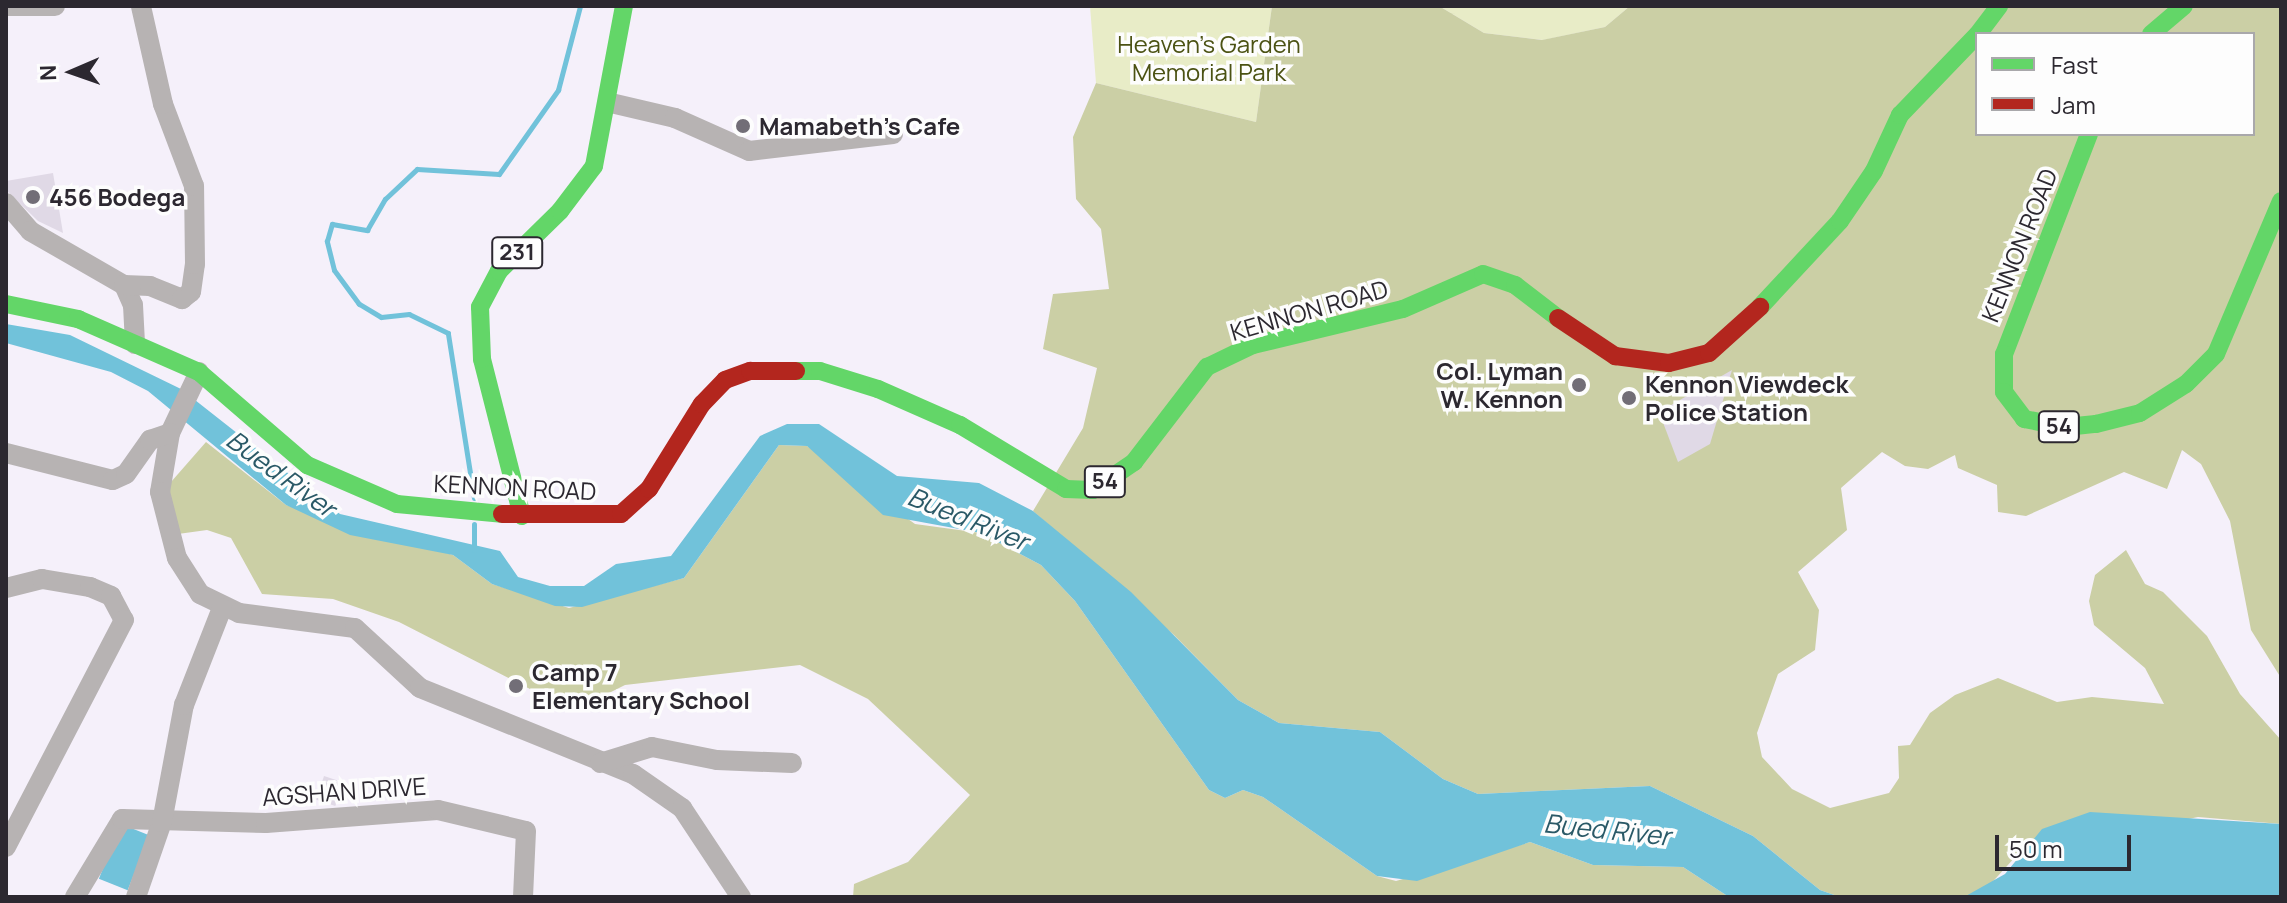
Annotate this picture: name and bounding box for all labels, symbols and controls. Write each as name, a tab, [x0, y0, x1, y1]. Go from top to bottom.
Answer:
park label: Heaven's Garden Memorial Park	[1117, 30, 1301, 86]
north arrow	[32, 32, 112, 112]
legend	[1975, 32, 2255, 136]
text: Fast	[2051, 48, 2098, 81]
text: N	[33, 64, 63, 81]
text: Jam	[2051, 88, 2096, 121]
place label: Mamabeth's Cafe	[759, 112, 960, 140]
marker: Mamabeth's Cafe	[734, 117, 752, 135]
street label: KENNON ROAD	[1975, 164, 2063, 326]
place label: 456 Bodega	[49, 183, 185, 211]
marker: 456 Bodega	[24, 188, 42, 206]
road number: 231	[491, 235, 543, 271]
street label: KENNON ROAD	[1227, 274, 1391, 346]
place label: Col. Lyman W. Kennon	[1436, 357, 1563, 413]
place label: Kennon Viewdeck Police Station	[1645, 370, 1848, 426]
marker: Col. Lyman W. Kennon	[1570, 376, 1588, 394]
marker: Kennon Viewdeck Police Station	[1620, 389, 1638, 407]
road number: 54	[2037, 409, 2081, 445]
water label: Bued River	[220, 424, 342, 524]
road number: 54	[1083, 464, 1127, 500]
street label: KENNON ROAD	[433, 468, 597, 506]
water label: Bued River	[903, 481, 1033, 557]
place label: Camp 7 Elementary School	[532, 658, 750, 714]
marker: Camp 7 Elementary School	[507, 677, 525, 695]
street label: AGSHAN DRIVE	[261, 771, 427, 811]
water label: Bued River	[1542, 808, 1672, 852]
scale bar	[1999, 819, 2135, 869]
text: 50 m	[2009, 832, 2063, 865]

